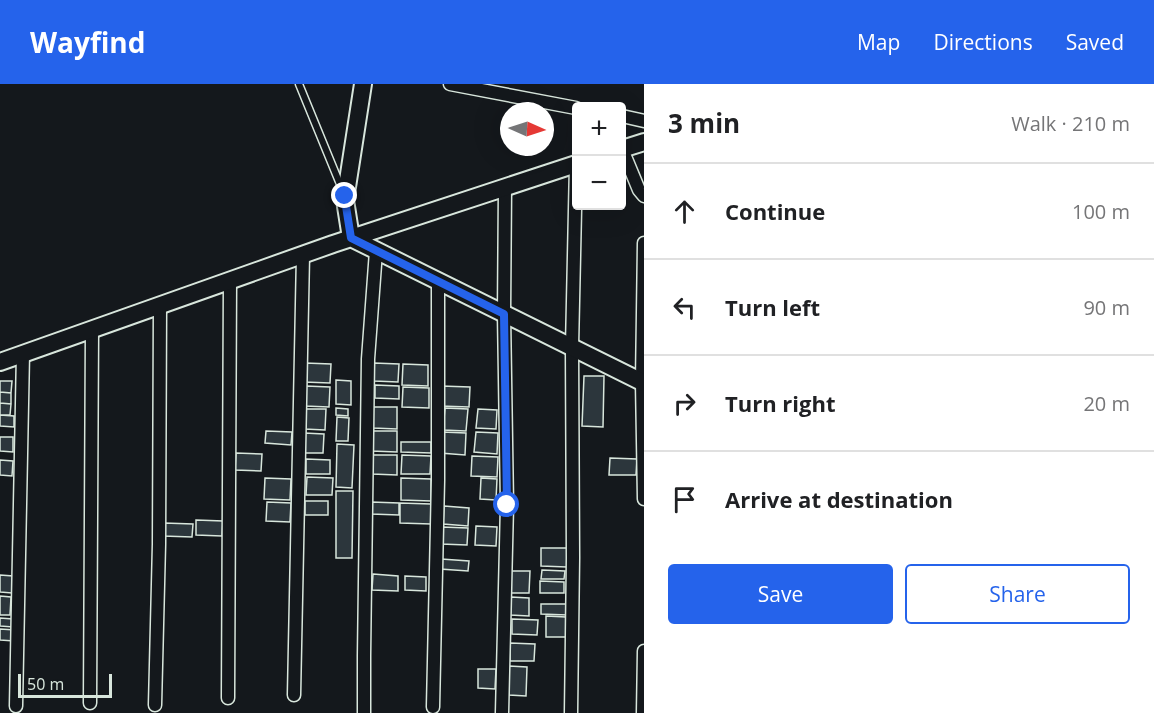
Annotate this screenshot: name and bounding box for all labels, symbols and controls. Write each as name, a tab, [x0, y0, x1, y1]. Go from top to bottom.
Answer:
text: Wayfind	[30, 23, 145, 61]
text: Map	[857, 28, 900, 56]
text: Directions	[933, 28, 1033, 56]
text: Saved	[1066, 28, 1124, 56]
north arrow	[500, 102, 554, 156]
map controls	[572, 102, 626, 210]
button: +	[572, 102, 626, 156]
text: 3 min	[668, 105, 740, 141]
text: Walk · 210 m	[1011, 110, 1130, 137]
button: −	[572, 156, 626, 210]
route end	[331, 182, 357, 208]
icon: ahead	[668, 195, 701, 228]
text: Continue	[725, 196, 825, 226]
text: 100 m	[1072, 198, 1130, 225]
icon: left	[668, 291, 701, 324]
text: Turn left	[725, 292, 820, 322]
text: 90 m	[1083, 294, 1130, 321]
icon: right	[668, 387, 701, 420]
text: Turn right	[725, 388, 836, 418]
text: 20 m	[1083, 390, 1130, 417]
icon: arrive	[668, 483, 701, 516]
text: Arrive at destination	[725, 484, 953, 514]
route start	[493, 491, 519, 517]
button: Save	[668, 564, 893, 624]
button: Share	[905, 564, 1130, 624]
scale bar	[18, 671, 112, 698]
text: 50 m	[27, 673, 64, 695]

